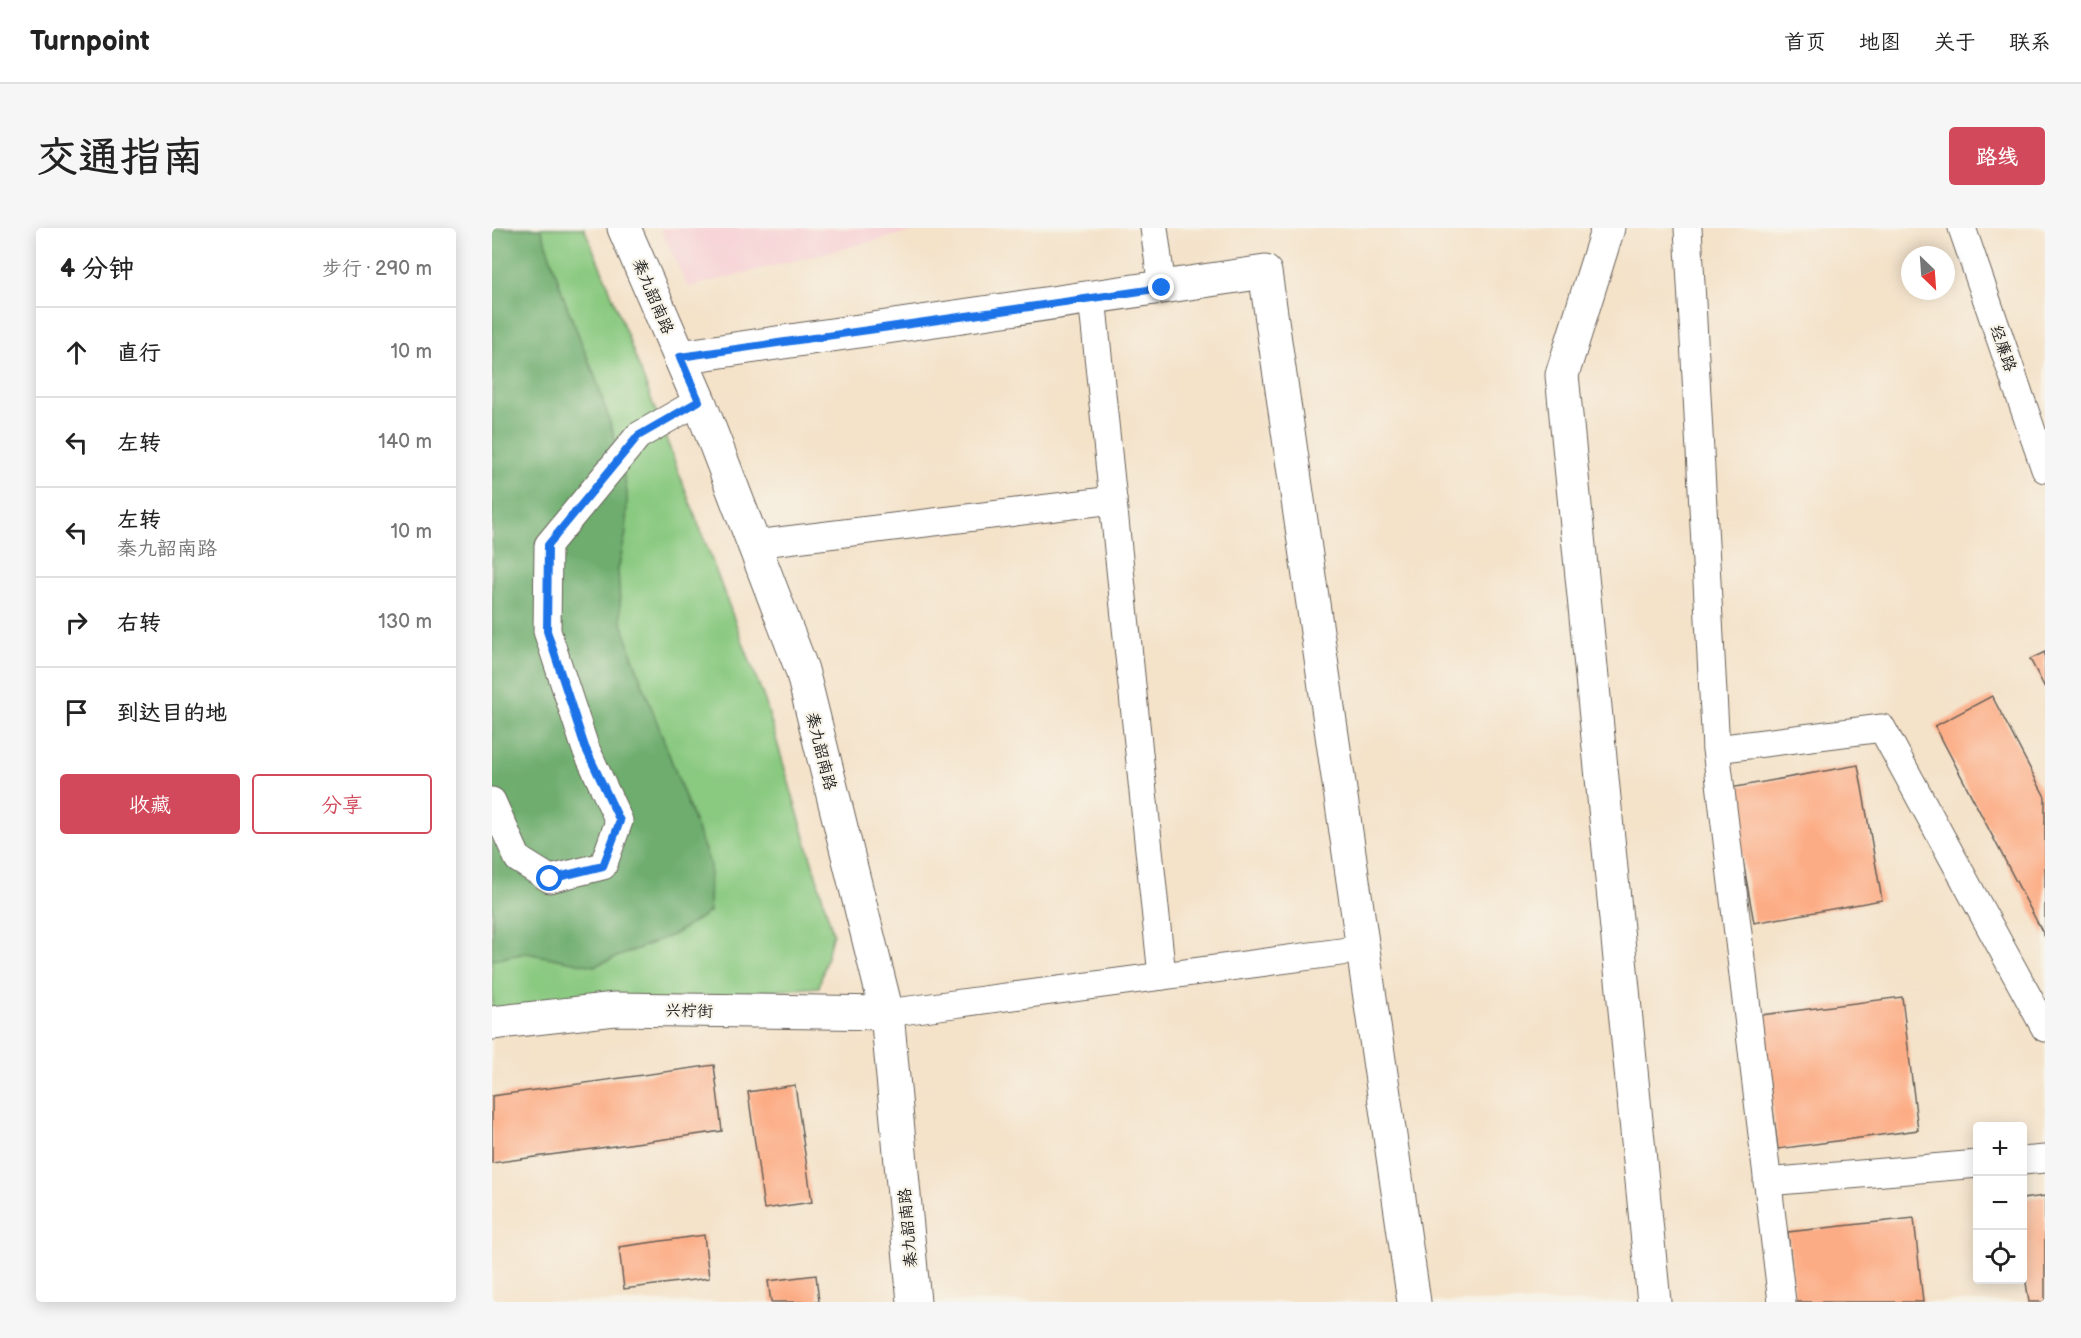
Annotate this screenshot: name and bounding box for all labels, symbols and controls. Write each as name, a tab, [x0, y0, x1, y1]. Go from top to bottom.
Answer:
text: Turnpoint	[30, 25, 150, 58]
text: 首页	[1784, 30, 1826, 55]
text: 地图	[1859, 30, 1901, 55]
text: 关于	[1934, 30, 1976, 55]
text: 联系	[2009, 30, 2051, 55]
button: 路线	[1949, 127, 2045, 185]
text: 交通指南	[36, 133, 204, 184]
north arrow	[1901, 246, 1955, 300]
text: 4 分钟	[60, 254, 134, 285]
street label: 秦九韶南路	[628, 256, 677, 337]
text: 步行 · 290 m	[322, 257, 432, 281]
route end	[1148, 274, 1174, 300]
street label: 经廉路	[1986, 323, 2019, 374]
icon: ahead	[60, 336, 93, 369]
text: 直行	[117, 340, 161, 367]
text: 10 m	[391, 340, 432, 364]
icon: left	[60, 426, 93, 459]
text: 左转	[117, 430, 161, 457]
text: 140 m	[378, 430, 432, 454]
text: 左转	[117, 507, 161, 534]
icon: left	[60, 516, 93, 549]
text: 10 m	[391, 520, 432, 544]
text: 秦九韶南路	[117, 537, 217, 561]
icon: right	[60, 606, 93, 639]
text: 右转	[117, 610, 161, 637]
text: 130 m	[378, 610, 432, 634]
icon: arrive	[60, 696, 93, 729]
text: 到达目的地	[117, 700, 227, 727]
street label: 秦九韶南路	[802, 710, 839, 792]
button: 收藏	[60, 774, 240, 834]
button: 分享	[252, 774, 432, 834]
route start	[536, 865, 562, 891]
street label: 兴柠街	[665, 1002, 713, 1021]
map controls	[1973, 1122, 2027, 1284]
button: +	[1973, 1122, 2027, 1176]
button: −	[1973, 1176, 2027, 1230]
street label: 秦九韶南路	[896, 1187, 921, 1269]
button: locate	[1973, 1230, 2027, 1284]

